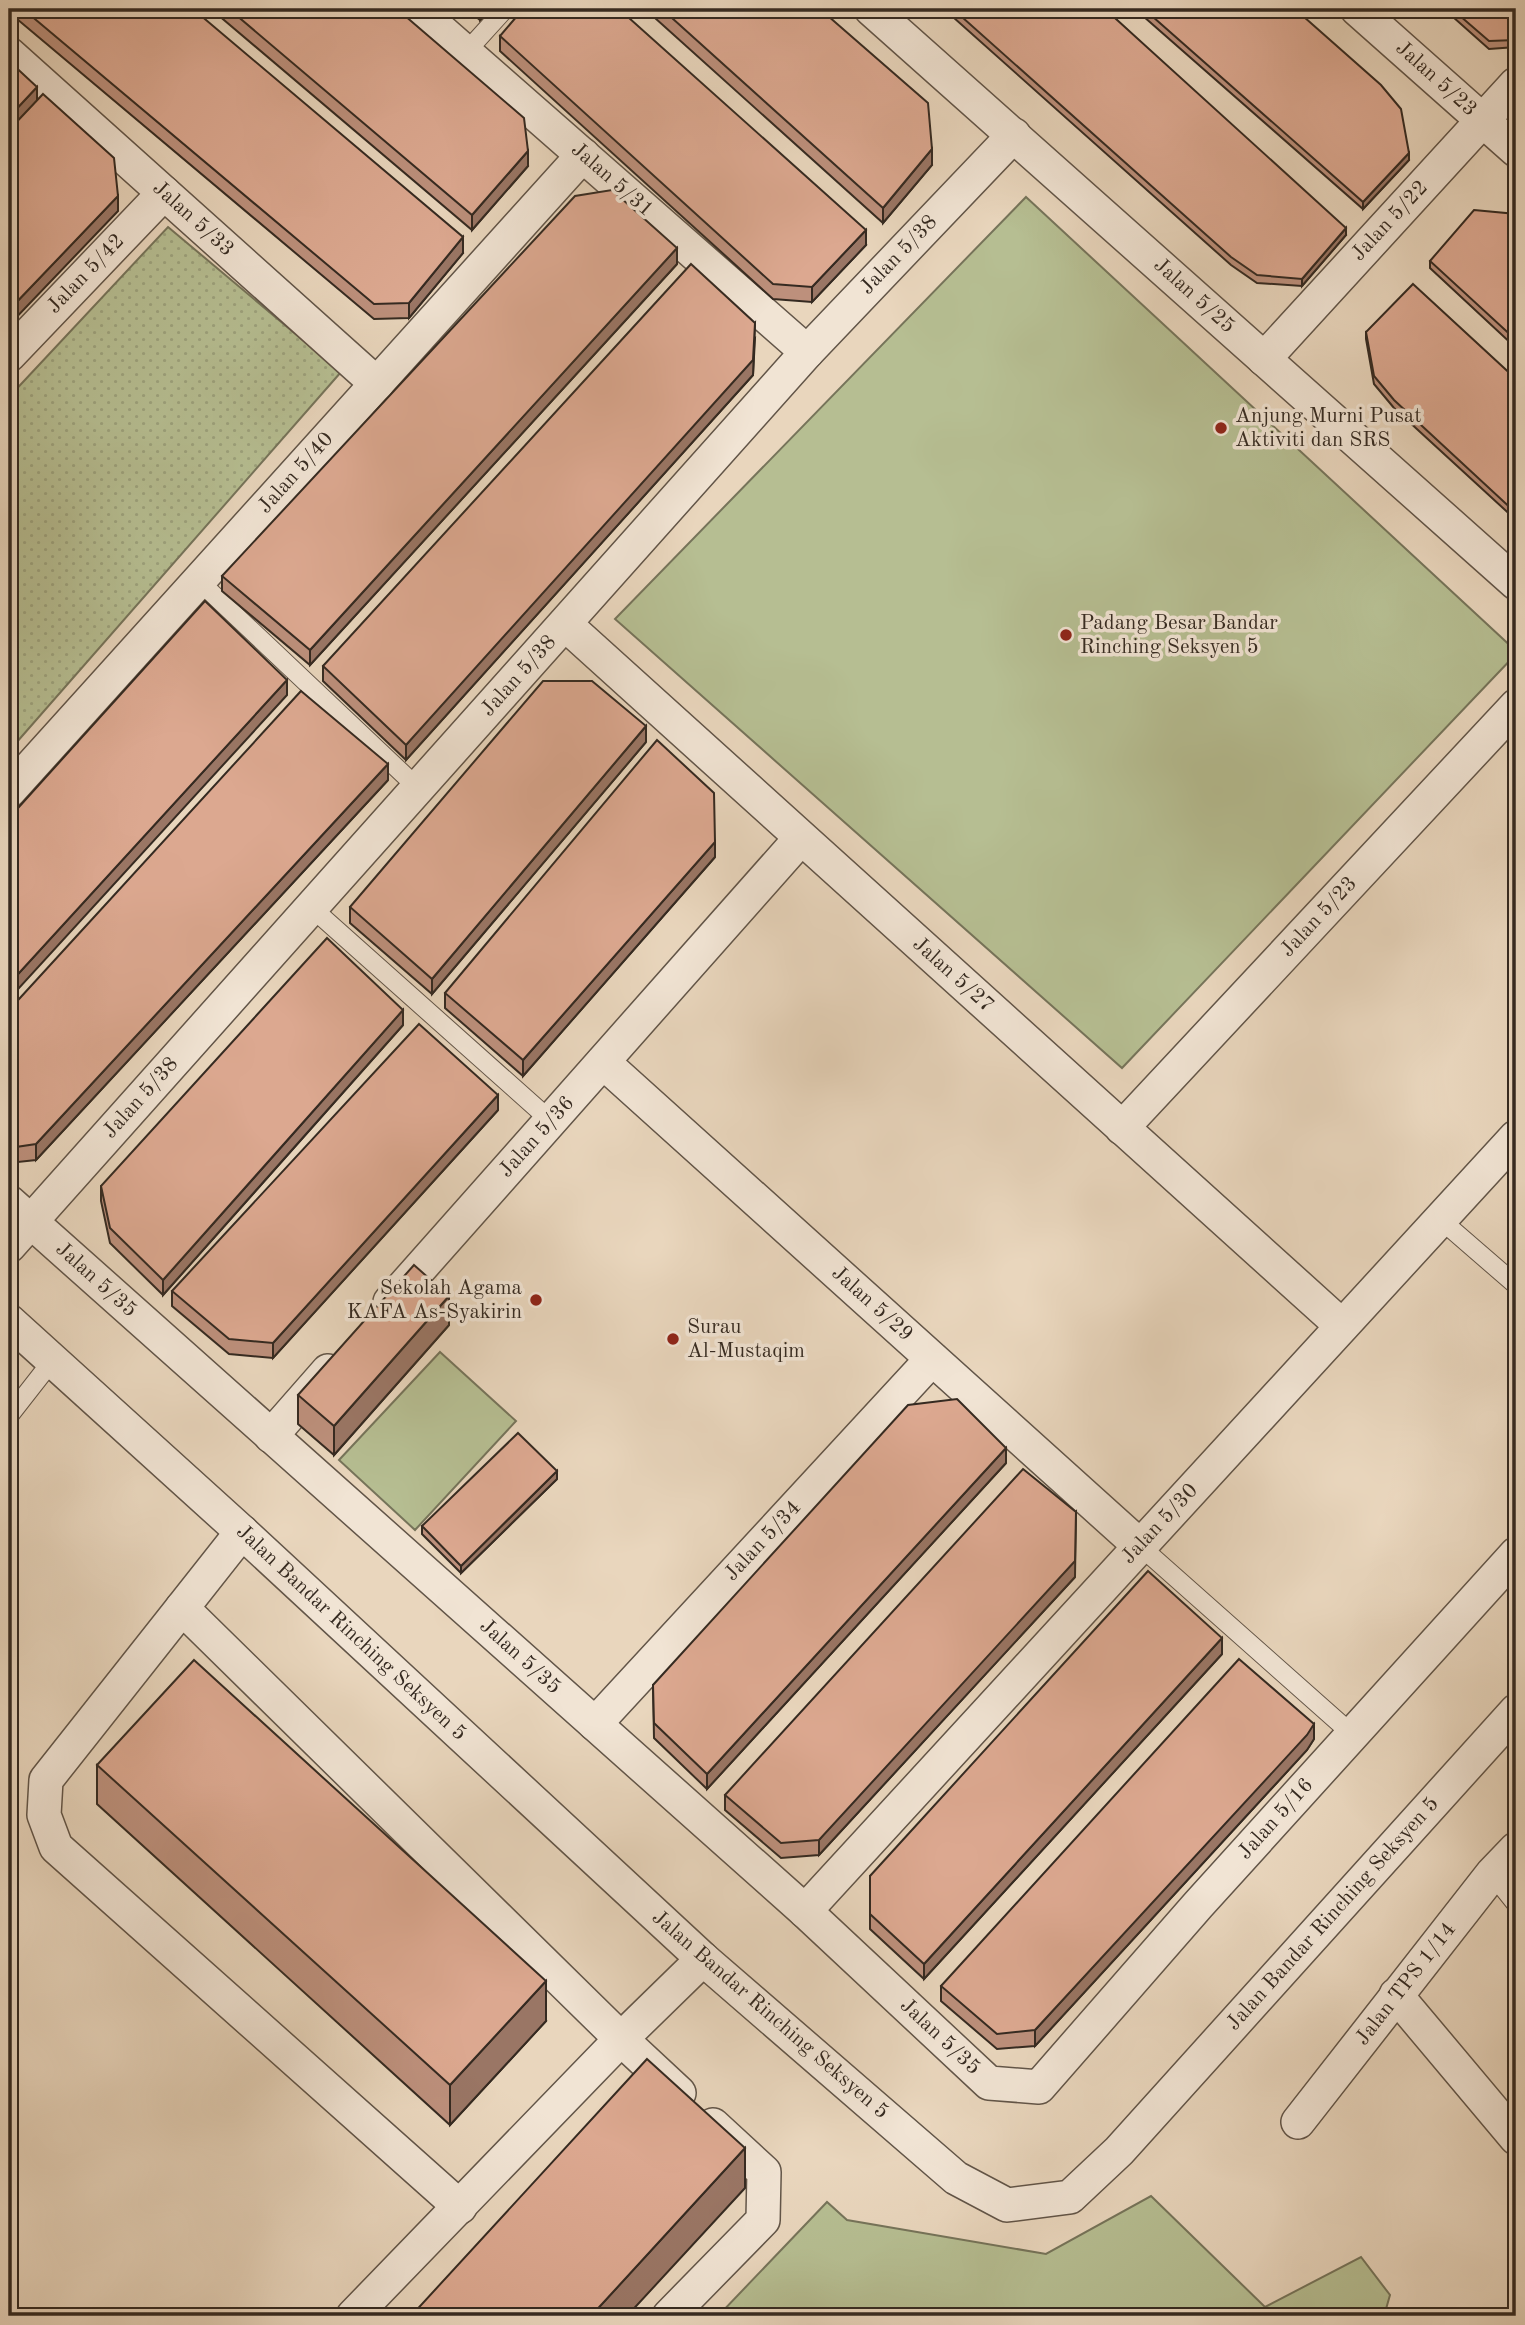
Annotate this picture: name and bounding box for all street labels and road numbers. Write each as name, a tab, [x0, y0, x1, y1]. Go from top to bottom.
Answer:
street label: Jalan 5/23	[1391, 37, 1481, 121]
street label: Jalan 5/31	[567, 139, 657, 221]
street label: Jalan 5/33	[148, 177, 238, 261]
street label: Jalan 5/22	[1348, 177, 1432, 265]
street label: Jalan 5/38	[856, 211, 942, 299]
street label: Jalan 5/42	[43, 230, 129, 318]
street label: Jalan 5/25	[1149, 254, 1239, 338]
street label: Jalan 5/40	[254, 428, 338, 518]
street label: Jalan 5/38	[477, 631, 561, 721]
street label: Jalan 5/23	[1277, 873, 1361, 961]
street label: Jalan 5/27	[908, 933, 998, 1017]
street label: Jalan 5/38	[99, 1053, 183, 1143]
street label: Jalan 5/36	[495, 1092, 579, 1182]
street label: Jalan 5/35	[51, 1238, 141, 1322]
street label: Jalan 5/29	[827, 1262, 917, 1346]
street label: Jalan 5/30	[1118, 1480, 1202, 1568]
street label: Jalan 5/34	[721, 1497, 805, 1585]
street label: Jalan Bandar Rinching Seksyen 5	[232, 1521, 470, 1745]
street label: Jalan 5/35	[475, 1615, 565, 1699]
street label: Jalan 5/16	[1234, 1774, 1318, 1864]
street label: Jalan Bandar Rinching Seksyen 5	[1223, 1793, 1443, 2035]
street label: Jalan Bandar Rinching Seksyen 5	[648, 1907, 892, 2123]
street label: Jalan TPS 1/14	[1352, 1919, 1460, 2049]
street label: Jalan 5/35	[896, 1995, 984, 2079]

